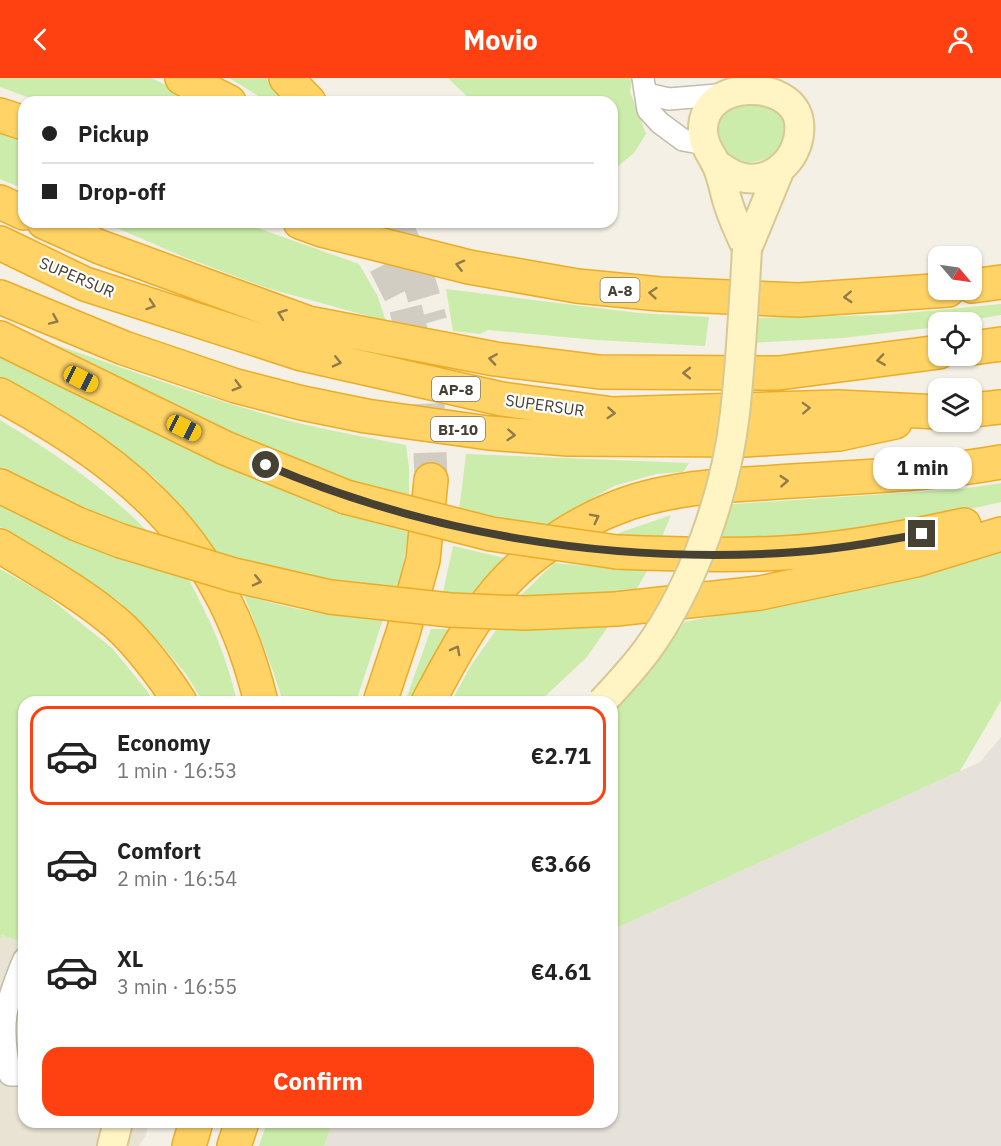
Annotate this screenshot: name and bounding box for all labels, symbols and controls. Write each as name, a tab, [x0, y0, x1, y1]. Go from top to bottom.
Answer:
text: Movio	[463, 22, 538, 57]
icon: back	[24, 23, 57, 56]
icon: person	[944, 23, 977, 56]
text: Pickup	[78, 119, 149, 148]
text: Drop-off	[78, 177, 165, 206]
north arrow	[928, 246, 982, 300]
map controls	[928, 246, 982, 432]
street label: SUPERSUR	[36, 252, 118, 302]
one-way arrow	[455, 260, 465, 273]
road number: A-8	[600, 278, 640, 302]
one-way arrow	[649, 287, 658, 300]
one-way arrow	[843, 290, 852, 303]
one-way arrow	[145, 298, 156, 310]
one-way arrow	[277, 308, 288, 321]
button: locate	[928, 312, 982, 366]
one-way arrow	[47, 313, 58, 325]
one-way arrow	[488, 353, 497, 365]
one-way arrow	[876, 353, 886, 365]
one-way arrow	[332, 355, 342, 368]
car	[61, 363, 101, 395]
one-way arrow	[682, 367, 691, 379]
road number: AP-8	[432, 377, 480, 401]
button: layers	[928, 378, 982, 432]
one-way arrow	[231, 379, 242, 391]
street label: SUPERSUR	[504, 390, 586, 420]
one-way arrow	[802, 402, 811, 415]
one-way arrow	[607, 406, 616, 419]
car	[164, 412, 204, 444]
road number: BI-10	[431, 417, 485, 441]
one-way arrow	[507, 428, 516, 441]
callout: 1 min	[872, 447, 972, 489]
route start	[252, 451, 279, 478]
text: 1 min	[896, 454, 949, 481]
one-way arrow	[780, 475, 789, 488]
one-way arrow	[588, 514, 599, 526]
route end	[908, 520, 935, 547]
one-way arrow	[252, 573, 262, 586]
one-way arrow	[449, 646, 460, 657]
text: Economy	[117, 728, 211, 757]
icon: car	[45, 729, 99, 783]
text: €2.71	[531, 741, 591, 770]
text: 1 min · 16:53	[117, 757, 237, 784]
text: Comfort	[117, 836, 201, 865]
icon: car	[45, 837, 99, 891]
text: €3.66	[531, 849, 591, 878]
text: 2 min · 16:54	[117, 865, 237, 892]
text: XL	[117, 944, 143, 973]
icon: car	[45, 945, 99, 999]
text: €4.61	[531, 957, 591, 986]
text: 3 min · 16:55	[117, 973, 237, 1000]
button: Confirm	[42, 1047, 594, 1116]

